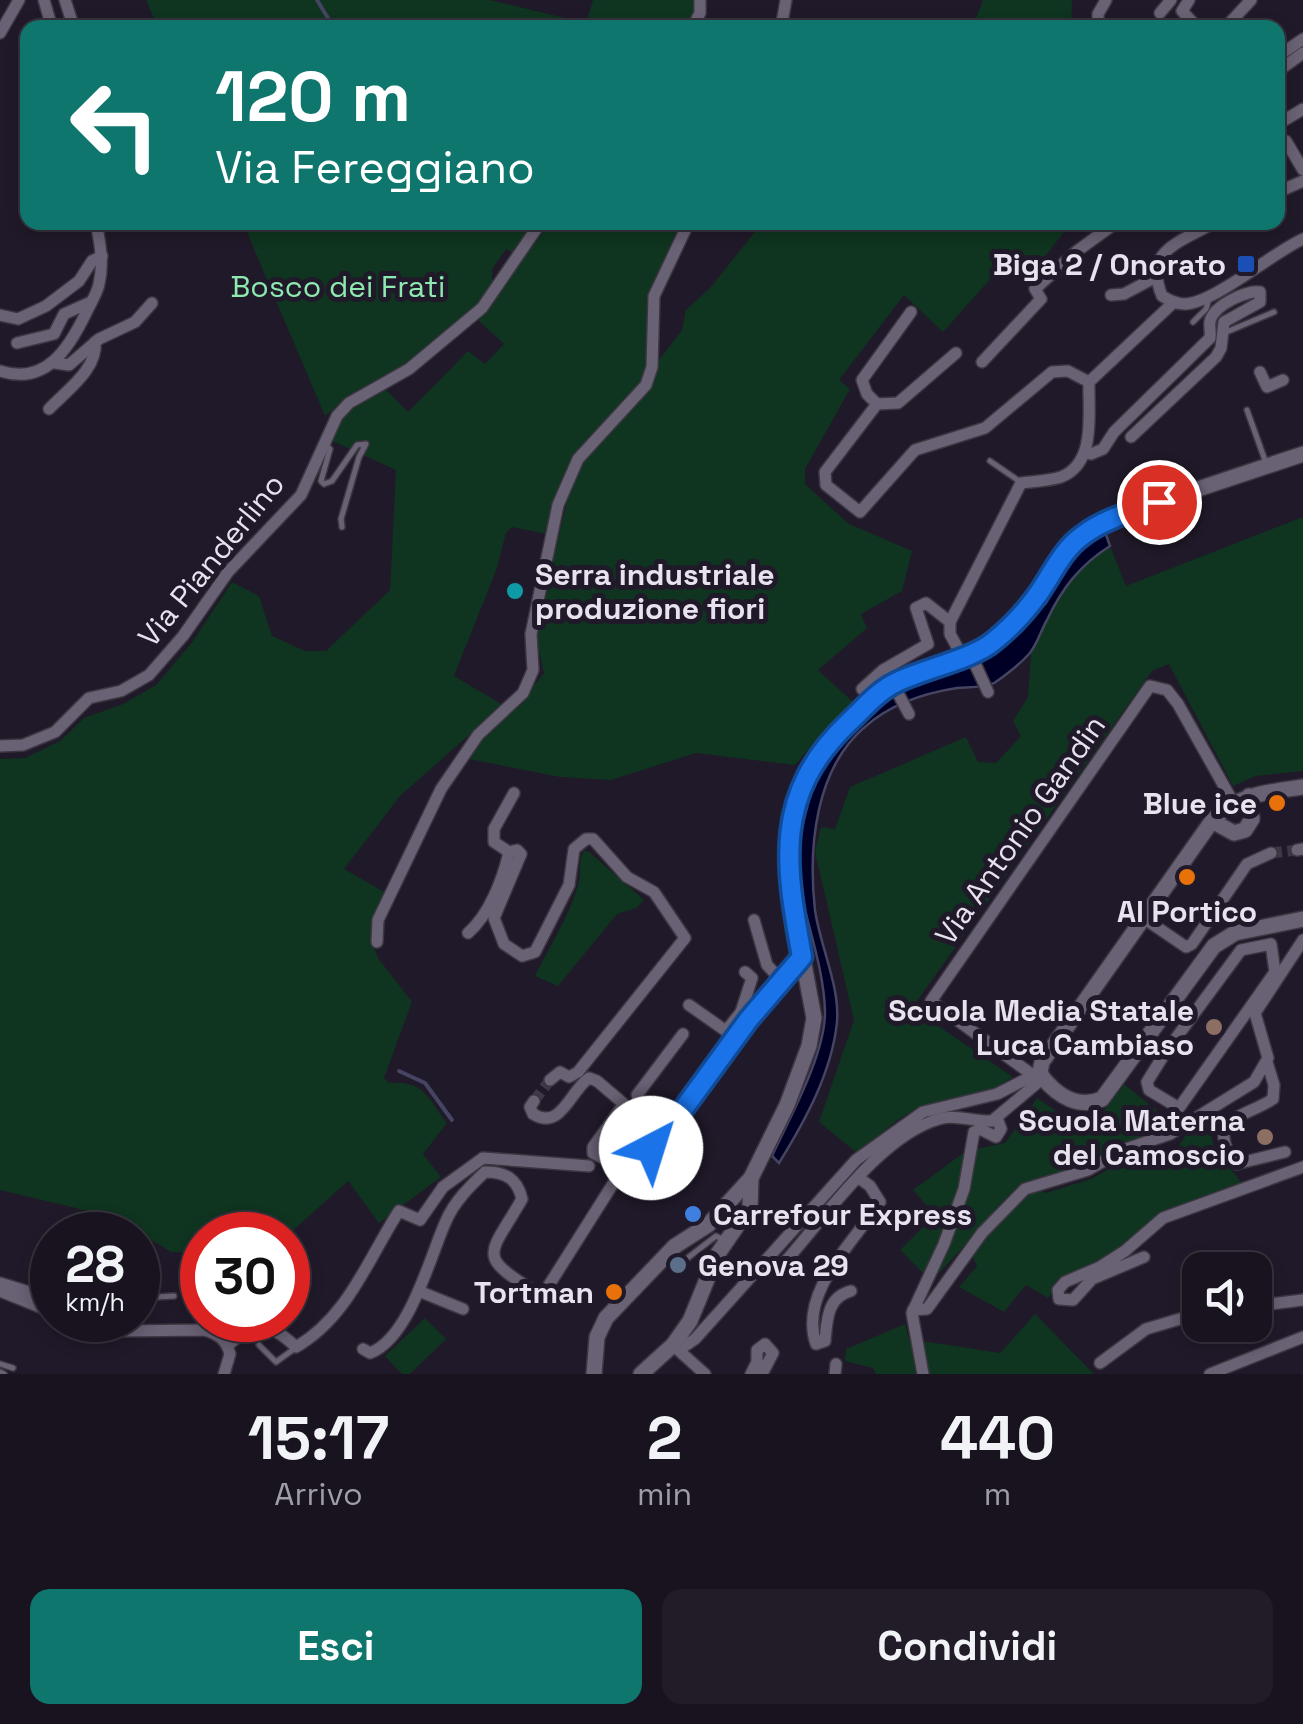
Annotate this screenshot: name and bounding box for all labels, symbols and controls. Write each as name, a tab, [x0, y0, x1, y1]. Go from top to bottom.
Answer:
text: 120 m	[215, 52, 411, 141]
icon: left	[50, 60, 180, 190]
text: Via Fereggiano	[215, 139, 535, 196]
place label: Biga 2 / Onorato	[993, 245, 1226, 284]
marker: Biga 2 / Onorato	[1235, 253, 1257, 275]
park label: Bosco dei Frati	[231, 267, 445, 306]
pin	[1117, 460, 1202, 545]
street label: Via Pianderlino	[129, 465, 293, 655]
icon: arrive	[1132, 475, 1187, 530]
place label: Serra industriale produzione fiori	[535, 555, 775, 628]
marker: Serra industriale produzione fiori	[504, 580, 526, 602]
street label: Via Antonio Gandin	[926, 708, 1114, 952]
place label: Blue ice	[1143, 784, 1257, 823]
marker: Blue ice	[1266, 792, 1288, 814]
marker: Al Portico	[1176, 866, 1198, 888]
place label: Al Portico	[1117, 892, 1257, 931]
place label: Scuola Media Statale Luca Cambiaso	[888, 991, 1194, 1064]
marker: Scuola Media Statale Luca Cambiaso	[1203, 1016, 1225, 1038]
position arrow	[599, 1096, 703, 1200]
place label: Scuola Materna del Camoscio	[1019, 1101, 1245, 1174]
marker: Scuola Materna del Camoscio	[1254, 1126, 1276, 1148]
place label: Carrefour Express	[713, 1195, 972, 1234]
marker: Carrefour Express	[682, 1203, 704, 1225]
speed limit sign: 30	[180, 1212, 310, 1342]
text: 28	[65, 1233, 125, 1297]
place label: Genova 29	[698, 1246, 849, 1285]
map controls	[1182, 1252, 1272, 1342]
button: sound	[1182, 1252, 1272, 1342]
marker: Genova 29	[667, 1254, 689, 1276]
place label: Tortman	[474, 1273, 594, 1312]
marker: Tortman	[603, 1281, 625, 1303]
text: km/h	[65, 1286, 125, 1318]
text: 15:17	[248, 1400, 389, 1477]
text: 2	[647, 1400, 682, 1477]
text: 440	[940, 1400, 1055, 1477]
text: Arrivo	[274, 1474, 363, 1514]
text: min	[637, 1474, 692, 1514]
text: m	[984, 1474, 1011, 1514]
button: Esci	[30, 1589, 642, 1704]
button: Condividi	[662, 1589, 1273, 1704]

